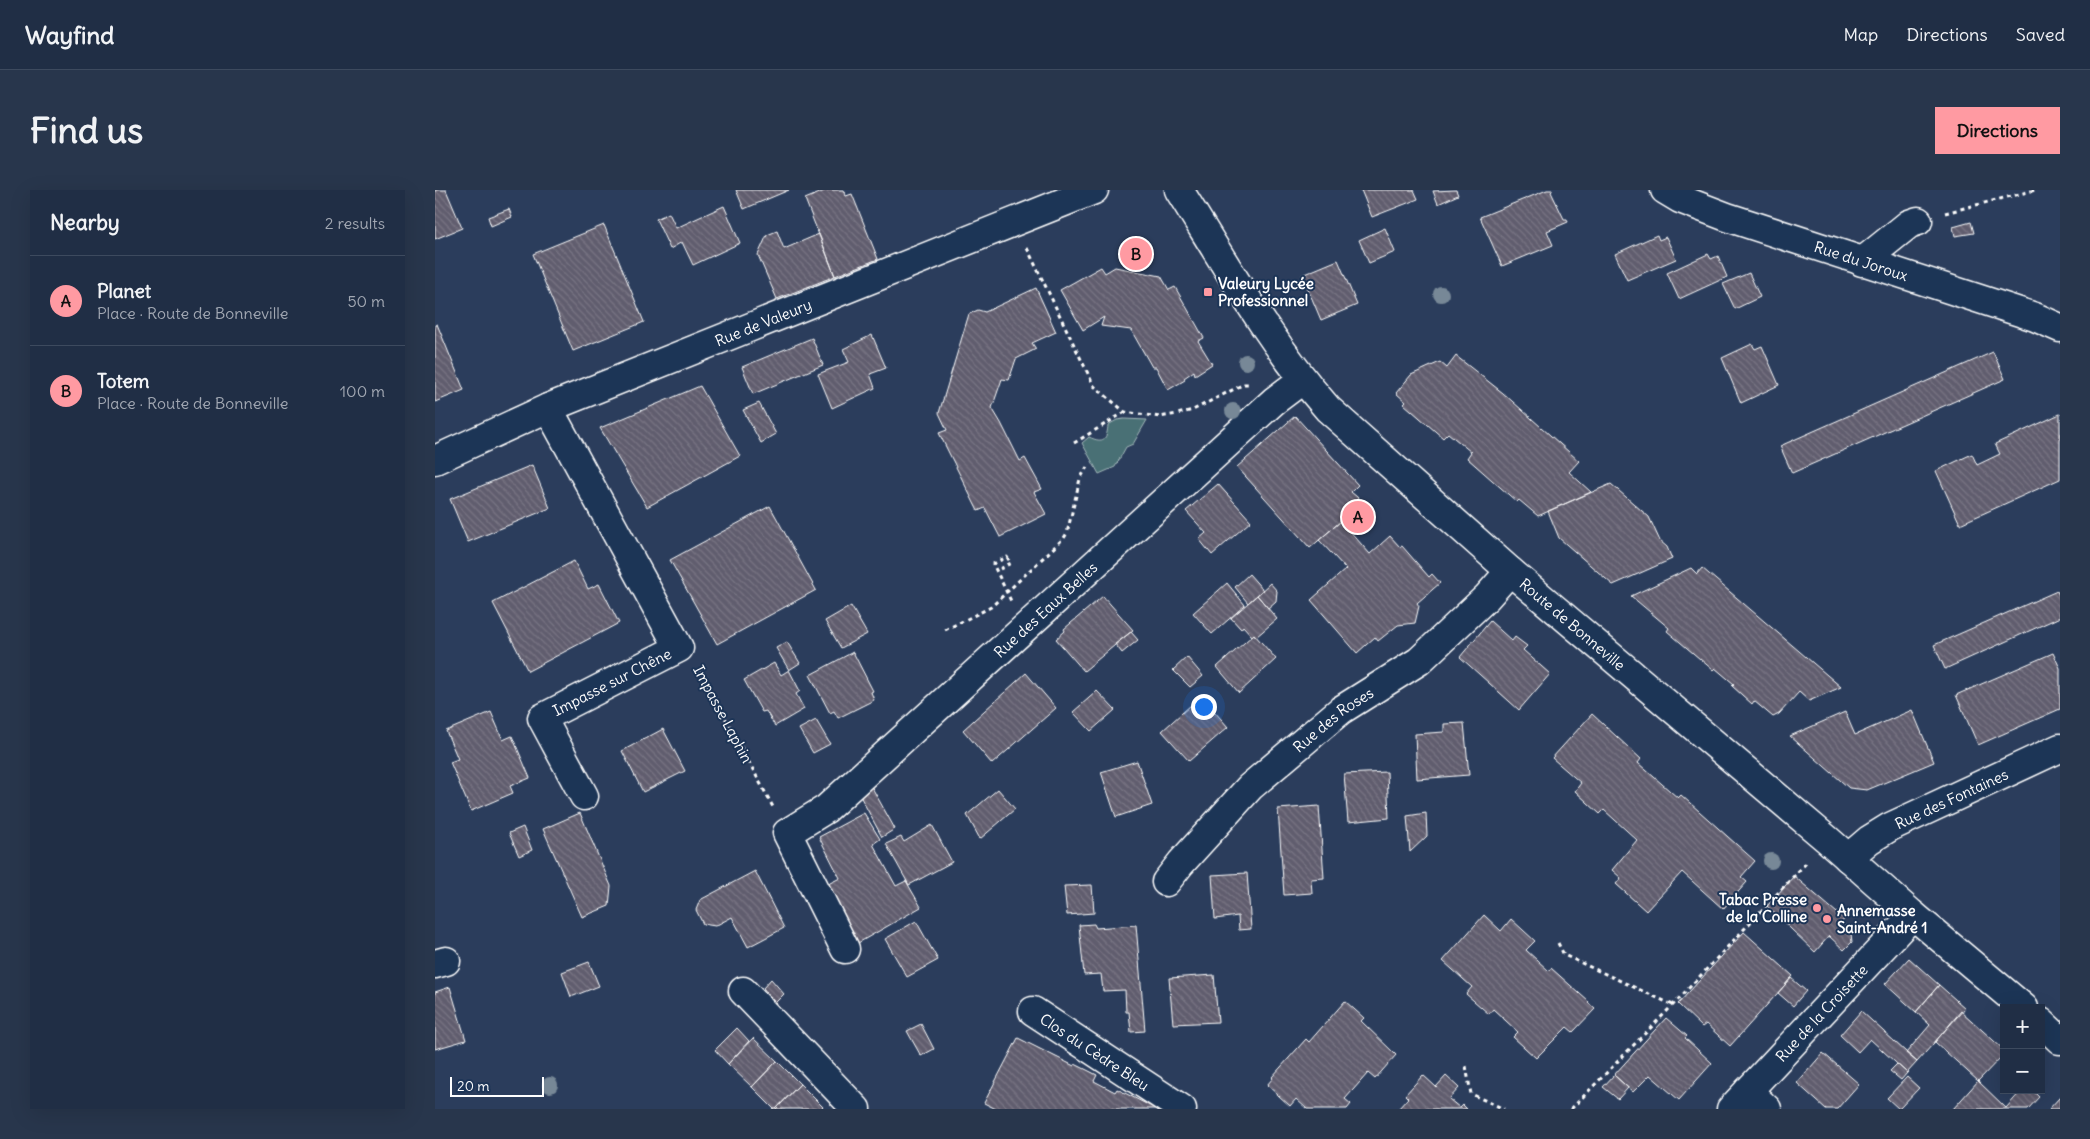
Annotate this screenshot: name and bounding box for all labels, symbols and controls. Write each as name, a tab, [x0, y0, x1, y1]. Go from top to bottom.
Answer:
text: Wayfind	[25, 20, 114, 50]
text: Map	[1843, 23, 1878, 46]
text: Directions	[1906, 23, 1988, 46]
text: Saved	[2016, 23, 2065, 46]
button: Directions	[1935, 107, 2060, 154]
text: Find us	[30, 108, 143, 152]
text: Nearby	[50, 209, 120, 236]
text: 2 results	[325, 213, 385, 233]
pin: B	[1120, 235, 1152, 273]
street label: Rue du Joroux	[1812, 236, 1911, 285]
place label: Valeury Lycée Professionnel	[1218, 274, 1314, 310]
text: Planet	[97, 279, 151, 303]
marker: Valeury Lycée Professionnel	[1202, 286, 1214, 298]
text: A	[61, 291, 71, 311]
text: 50 m	[347, 291, 385, 311]
street label: Rue de Valeury	[712, 294, 814, 350]
text: Place · Route de Bonneville	[97, 303, 288, 323]
text: Totem	[97, 369, 149, 393]
text: B	[61, 381, 71, 401]
text: 100 m	[340, 381, 385, 401]
text: Place · Route de Bonneville	[97, 393, 288, 413]
pin: A	[1342, 498, 1374, 536]
street label: Rue des Eaux Belles	[989, 557, 1101, 661]
street label: Route de Bonneville	[1516, 574, 1630, 674]
street label: Impasse sur Chêne	[549, 644, 675, 720]
street label: Impasse Laphin	[689, 662, 757, 766]
street label: Rue des Roses	[1289, 683, 1377, 756]
your location	[1191, 694, 1217, 720]
street label: Rue des Fontaines	[1892, 764, 2011, 833]
place label: Tabac Presse de la Colline	[1719, 890, 1807, 926]
place label: Annemasse Saint-André 1	[1837, 901, 1927, 937]
marker: Tabac Presse de la Colline	[1811, 902, 1823, 914]
marker: Annemasse Saint-André 1	[1821, 913, 1833, 925]
street label: Rue de la Croisette	[1771, 960, 1871, 1065]
map controls	[2000, 1004, 2045, 1094]
button: +	[2000, 1004, 2045, 1049]
street label: Clos du Cèdre Bleu	[1037, 1009, 1153, 1095]
button: −	[2000, 1049, 2045, 1094]
scale bar	[450, 1074, 544, 1097]
text: 20 m	[457, 1077, 490, 1095]

